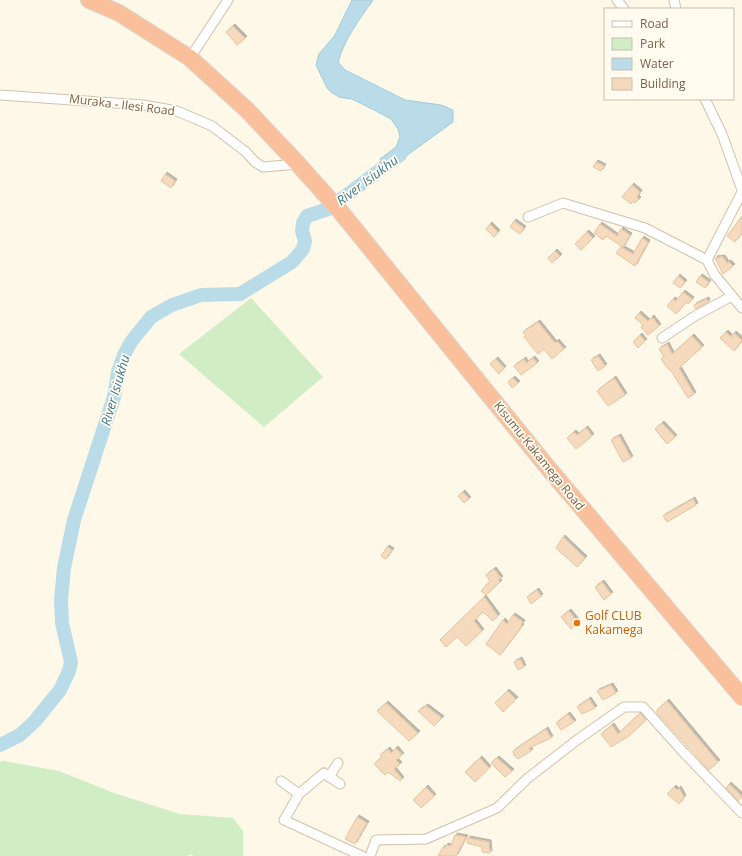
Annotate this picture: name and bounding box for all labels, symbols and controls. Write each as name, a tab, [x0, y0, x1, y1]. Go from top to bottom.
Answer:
legend	[604, 8, 734, 100]
text: Road	[640, 15, 669, 32]
text: Park	[640, 35, 666, 52]
text: Water	[640, 55, 674, 72]
text: Building	[640, 75, 686, 92]
street label: Muraka - Ilesi Road	[68, 90, 176, 119]
water label: River Isiukhu	[332, 151, 402, 209]
water label: River Isiukhu	[96, 352, 134, 428]
street label: Kisumu-Kakamega Road	[490, 398, 589, 514]
place label: Golf CLUB Kakamega	[585, 607, 643, 638]
marker: Golf CLUB Kakamega	[572, 618, 582, 628]

